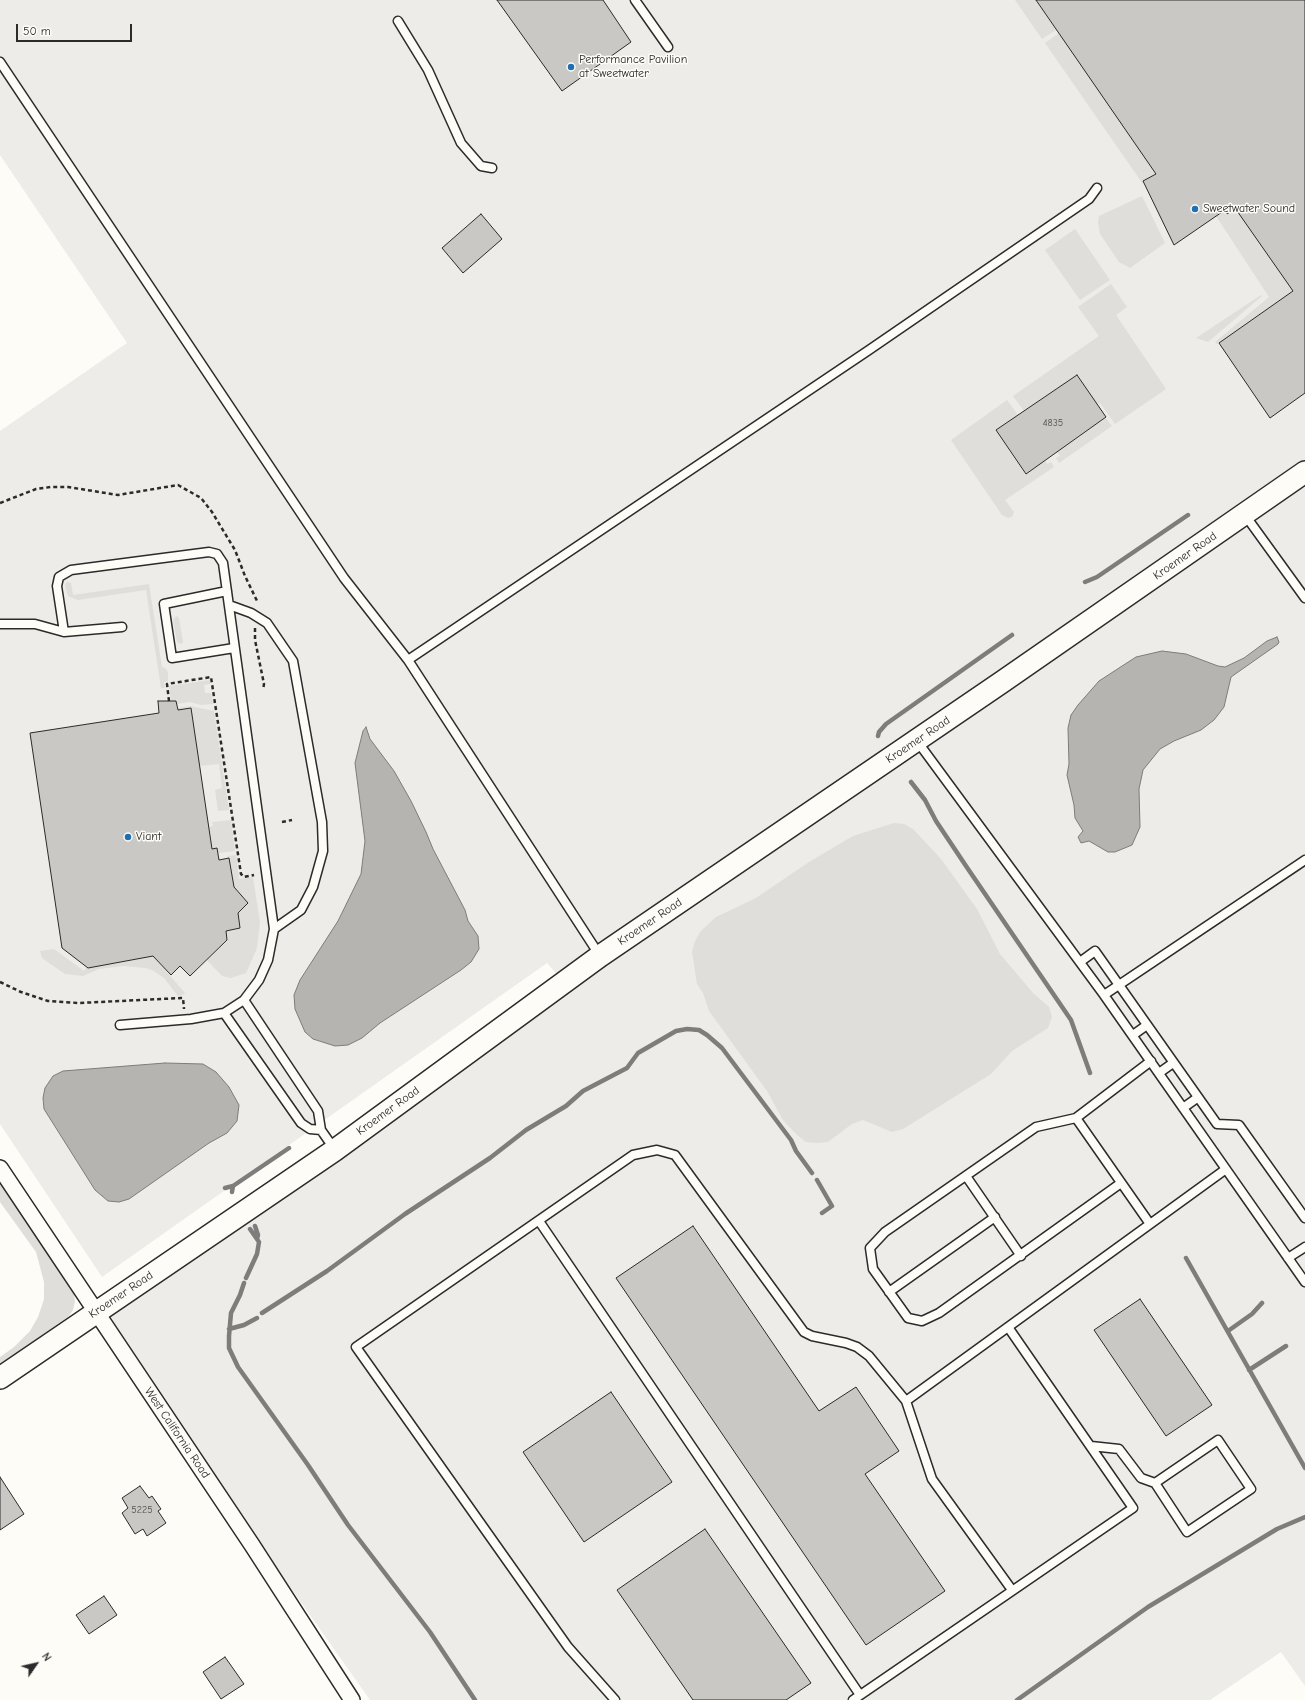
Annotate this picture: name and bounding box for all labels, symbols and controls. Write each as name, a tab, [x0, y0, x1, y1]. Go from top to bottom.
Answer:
scale bar	[18, 16, 134, 42]
text: 50 m	[23, 24, 51, 38]
place label: Performance Pavilion at Sweetwater	[579, 53, 687, 81]
marker: Performance Pavilion at Sweetwater	[566, 62, 576, 72]
place label: Sweetwater Sound	[1203, 202, 1295, 216]
marker: Sweetwater Sound	[1190, 204, 1200, 214]
house number: 4835	[1043, 417, 1063, 429]
street label: Kroemer Road	[1150, 529, 1220, 583]
street label: Kroemer Road	[883, 713, 953, 767]
place label: Viant	[136, 830, 161, 844]
marker: Viant	[123, 832, 133, 842]
street label: Kroemer Road	[615, 895, 685, 949]
street label: Kroemer Road	[354, 1083, 422, 1139]
street label: Kroemer Road	[86, 1268, 156, 1322]
street label: West California Road	[141, 1385, 213, 1481]
house number: 5225	[131, 1504, 153, 1516]
north arrow	[16, 1644, 56, 1684]
text: N	[39, 1650, 54, 1664]

